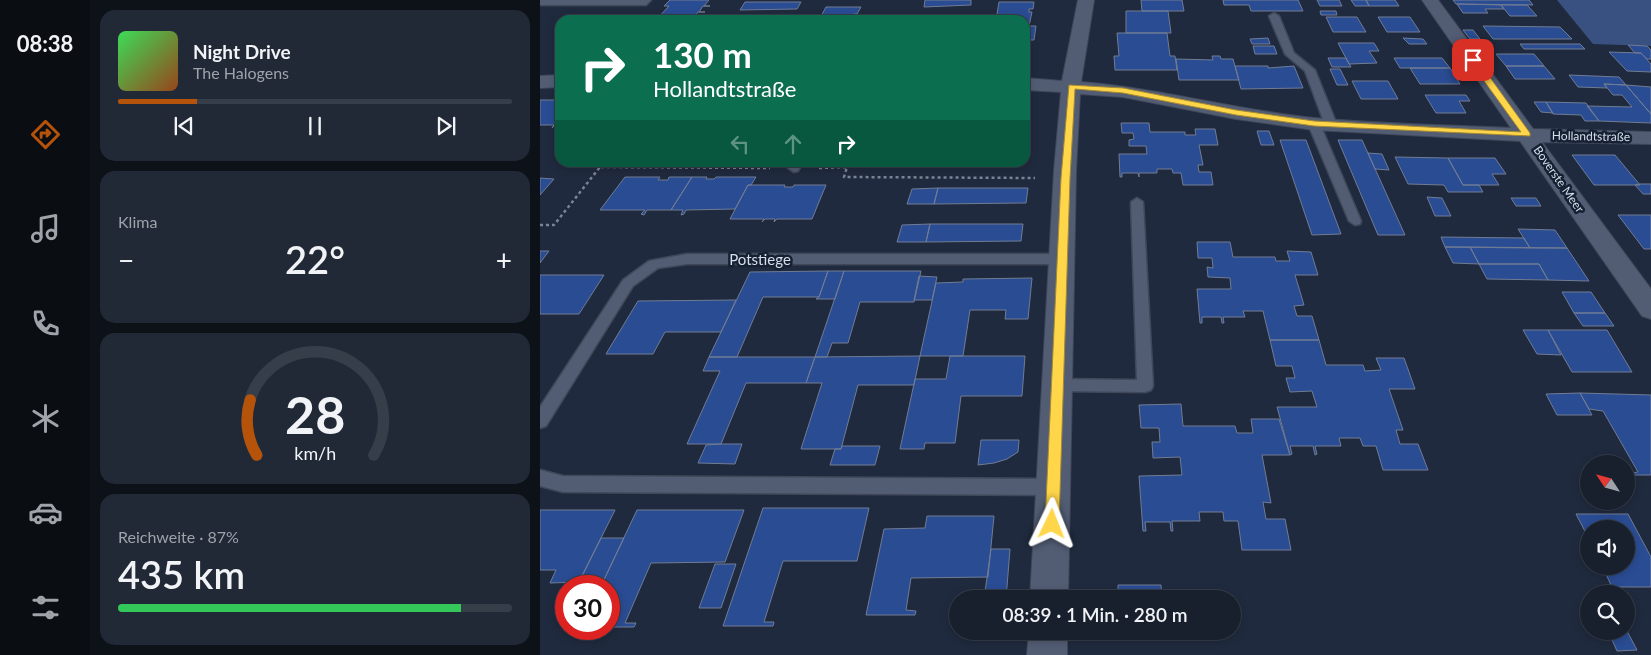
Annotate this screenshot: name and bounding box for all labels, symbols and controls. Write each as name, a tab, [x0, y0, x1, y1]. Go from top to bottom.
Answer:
text: 08:38	[17, 30, 73, 57]
text: 130 m	[653, 33, 752, 75]
icon: right	[570, 35, 635, 100]
pin	[1452, 39, 1494, 81]
text: Night Drive	[193, 40, 291, 63]
icon: arrive	[1459, 46, 1487, 74]
text: The Halogens	[193, 63, 289, 82]
text: Hollandtstraße	[653, 75, 796, 102]
icon: previous	[170, 112, 198, 140]
icon: pause	[301, 112, 329, 140]
icon: next	[432, 112, 460, 140]
icon: directions	[28, 117, 63, 152]
street label: Hollandtstraße	[1552, 128, 1630, 144]
icon: left	[726, 130, 754, 158]
icon: ahead	[779, 130, 807, 158]
icon: right	[832, 130, 860, 158]
street label: Boverste Meer	[1531, 143, 1588, 216]
icon: music	[28, 211, 63, 246]
text: Klima	[118, 212, 157, 231]
text: 22°	[285, 236, 345, 282]
text: −	[118, 243, 134, 277]
text: +	[496, 243, 512, 277]
street label: Potstiege	[729, 250, 791, 268]
icon: phone	[28, 306, 63, 341]
text: 28	[285, 383, 345, 445]
icon: climate	[28, 401, 63, 436]
text: km/h	[294, 442, 336, 464]
north arrow	[1580, 455, 1635, 510]
map controls	[1580, 455, 1635, 640]
icon: car	[28, 495, 63, 530]
position arrow	[1025, 497, 1077, 549]
button: sound	[1580, 520, 1635, 575]
text: Reichweite · 87%	[118, 527, 239, 546]
text: 435 km	[118, 551, 245, 597]
speed limit sign: 30	[555, 575, 620, 640]
button: search	[1580, 585, 1635, 640]
icon: filters	[28, 590, 63, 625]
text: 08:39 · 1 Min. · 280 m	[1003, 603, 1187, 626]

